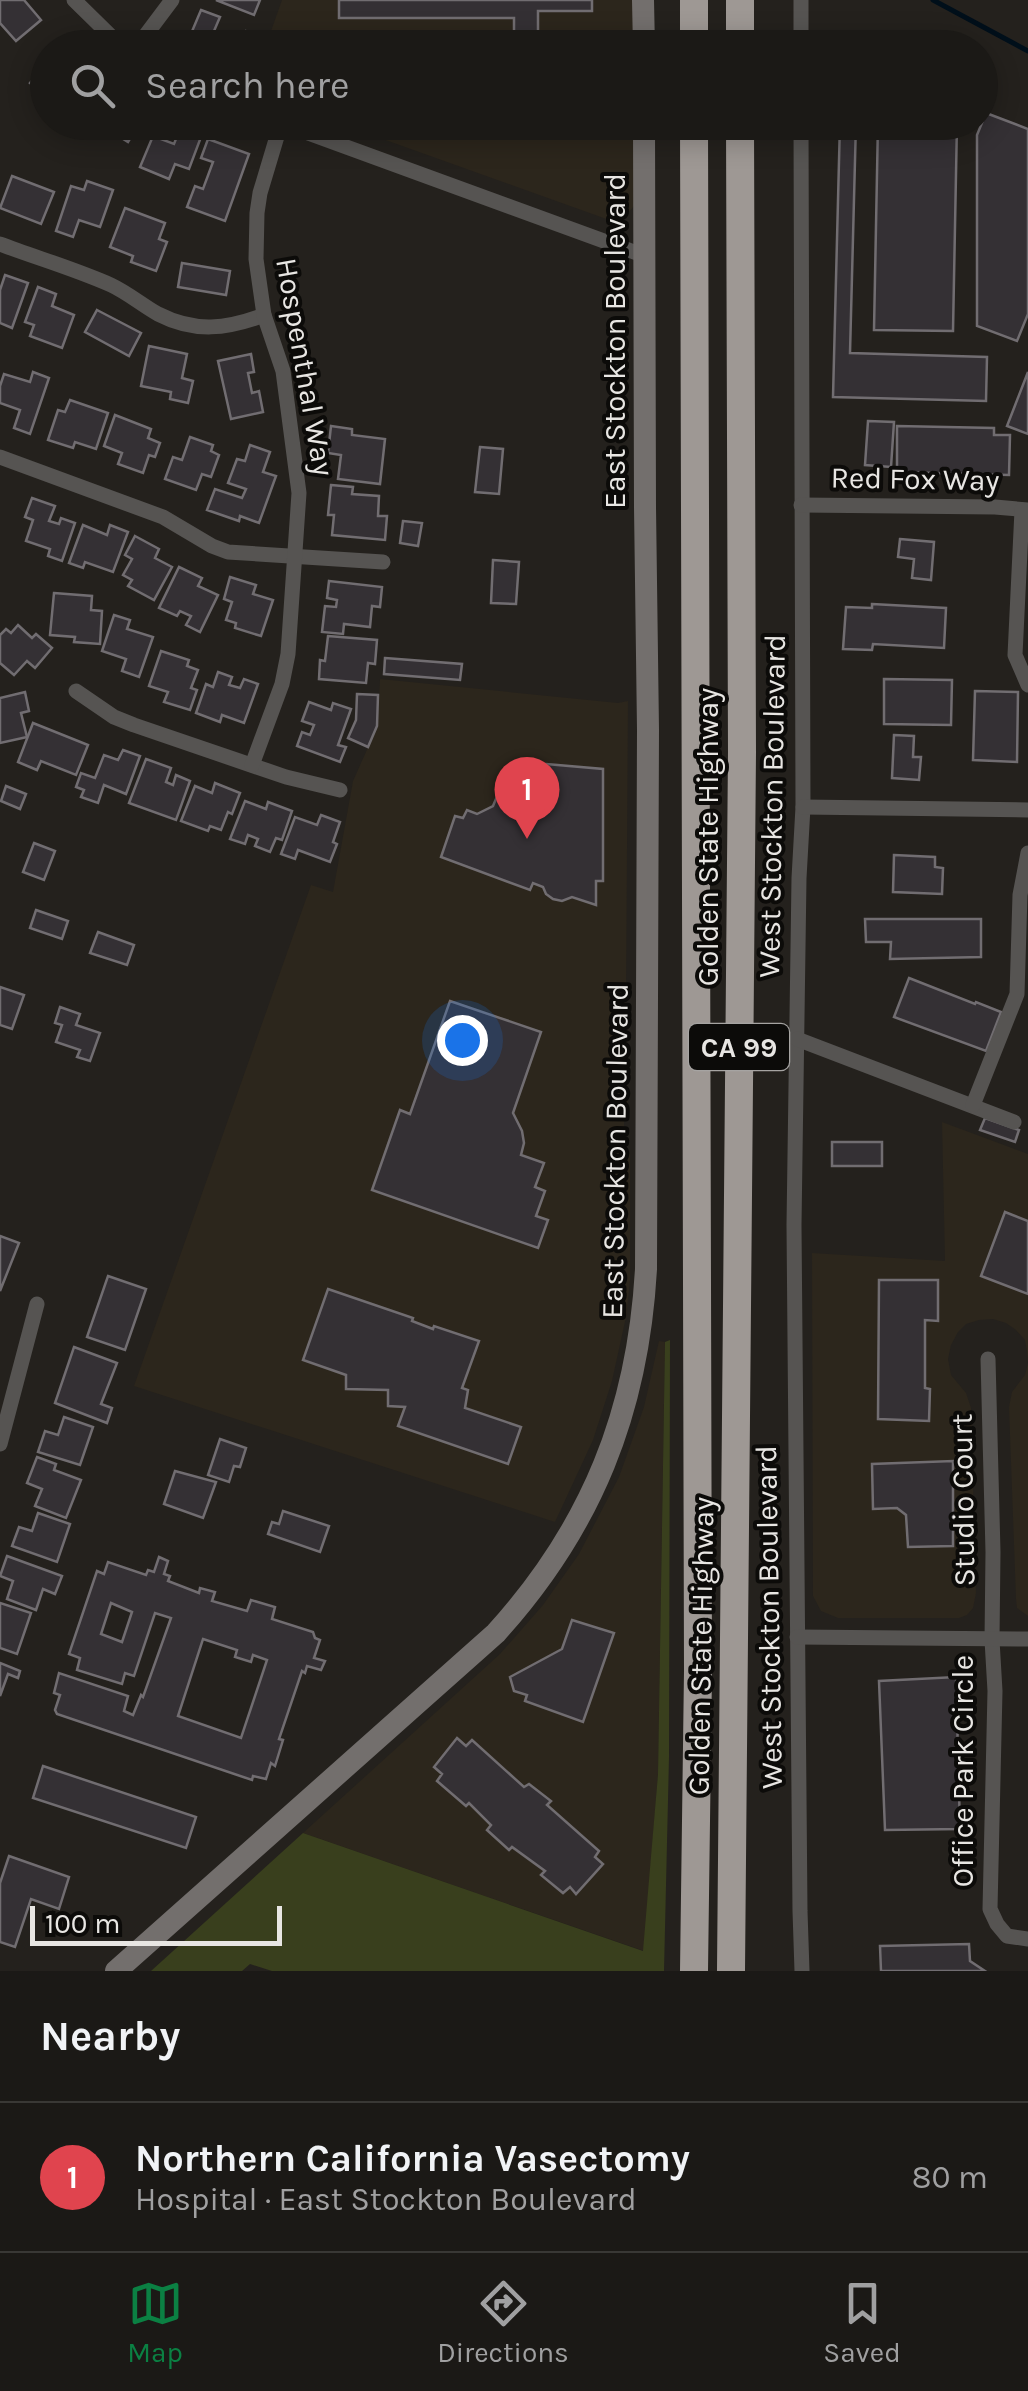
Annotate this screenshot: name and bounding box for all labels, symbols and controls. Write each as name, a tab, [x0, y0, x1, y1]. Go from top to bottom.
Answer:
search box	[30, 30, 998, 140]
icon: search	[65, 58, 120, 113]
text: Search here	[145, 63, 349, 108]
street label: East Stockton Boulevard	[597, 173, 633, 509]
street label: Hospenthal Way	[268, 255, 342, 479]
street label: Red Fox Way	[830, 460, 1000, 498]
street label: West Stockton Boulevard	[751, 634, 793, 978]
street label: Golden State Highway	[690, 688, 726, 986]
pin: 1	[494, 756, 560, 839]
street label: East Stockton Boulevard	[594, 983, 636, 1319]
your location	[437, 1015, 488, 1066]
road number: CA 99	[689, 1024, 789, 1070]
street label: Studio Court	[943, 1413, 983, 1587]
street label: West Stockton Boulevard	[748, 1445, 790, 1789]
street label: Golden State Highway	[680, 1496, 722, 1796]
street label: Office Park Circle	[945, 1655, 981, 1887]
scale bar	[30, 1901, 282, 1946]
text: 100 m	[45, 1907, 120, 1940]
text: Nearby	[40, 2011, 180, 2061]
text: Northern California Vasectomy	[135, 2136, 690, 2181]
text: 1	[67, 2159, 78, 2196]
text: 80 m	[912, 2159, 988, 2196]
text: Hospital · East Stockton Boulevard	[135, 2181, 637, 2218]
tab: Map	[127, 2276, 183, 2369]
tab: Directions	[437, 2276, 569, 2369]
tab: Saved	[823, 2276, 901, 2369]

